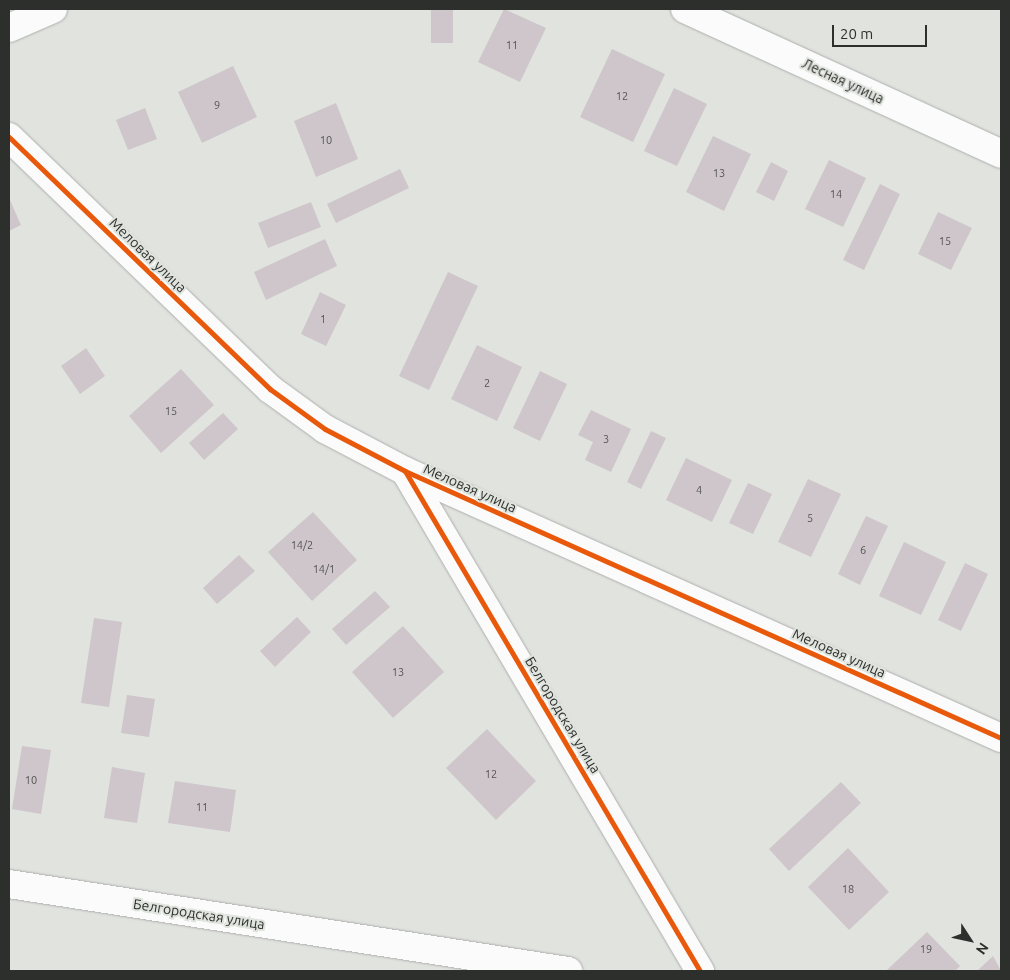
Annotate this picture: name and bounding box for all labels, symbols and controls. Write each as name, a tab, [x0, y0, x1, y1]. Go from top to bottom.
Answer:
scale bar	[835, 15, 930, 47]
text: 20 m	[840, 25, 873, 42]
house number: 11	[506, 38, 518, 52]
street label: Лесная улица	[799, 55, 887, 107]
house number: 12	[616, 89, 628, 103]
house number: 9	[214, 98, 220, 112]
house number: 10	[320, 133, 332, 147]
house number: 13	[713, 166, 725, 180]
house number: 14	[830, 187, 842, 201]
street label: Меловая улица	[106, 214, 190, 296]
house number: 15	[939, 234, 951, 248]
house number: 1	[320, 312, 326, 326]
house number: 2	[484, 376, 490, 390]
house number: 15	[165, 404, 177, 418]
house number: 3	[603, 432, 609, 446]
street label: Меловая улица	[421, 460, 519, 516]
house number: 4	[696, 483, 702, 497]
house number: 5	[807, 511, 813, 525]
house number: 14/2	[291, 538, 313, 552]
house number: 6	[860, 543, 866, 557]
house number: 14/1	[313, 562, 335, 576]
street label: Меловая улица	[790, 625, 888, 681]
street label: Белгородская улица	[522, 654, 604, 776]
house number: 13	[392, 665, 404, 679]
house number: 12	[485, 767, 497, 781]
house number: 10	[25, 773, 37, 787]
house number: 11	[196, 800, 208, 814]
house number: 18	[842, 882, 854, 896]
street label: Белгородская улица	[132, 895, 266, 933]
north arrow	[945, 915, 995, 965]
text: N	[973, 940, 992, 957]
house number: 19	[920, 942, 932, 956]

